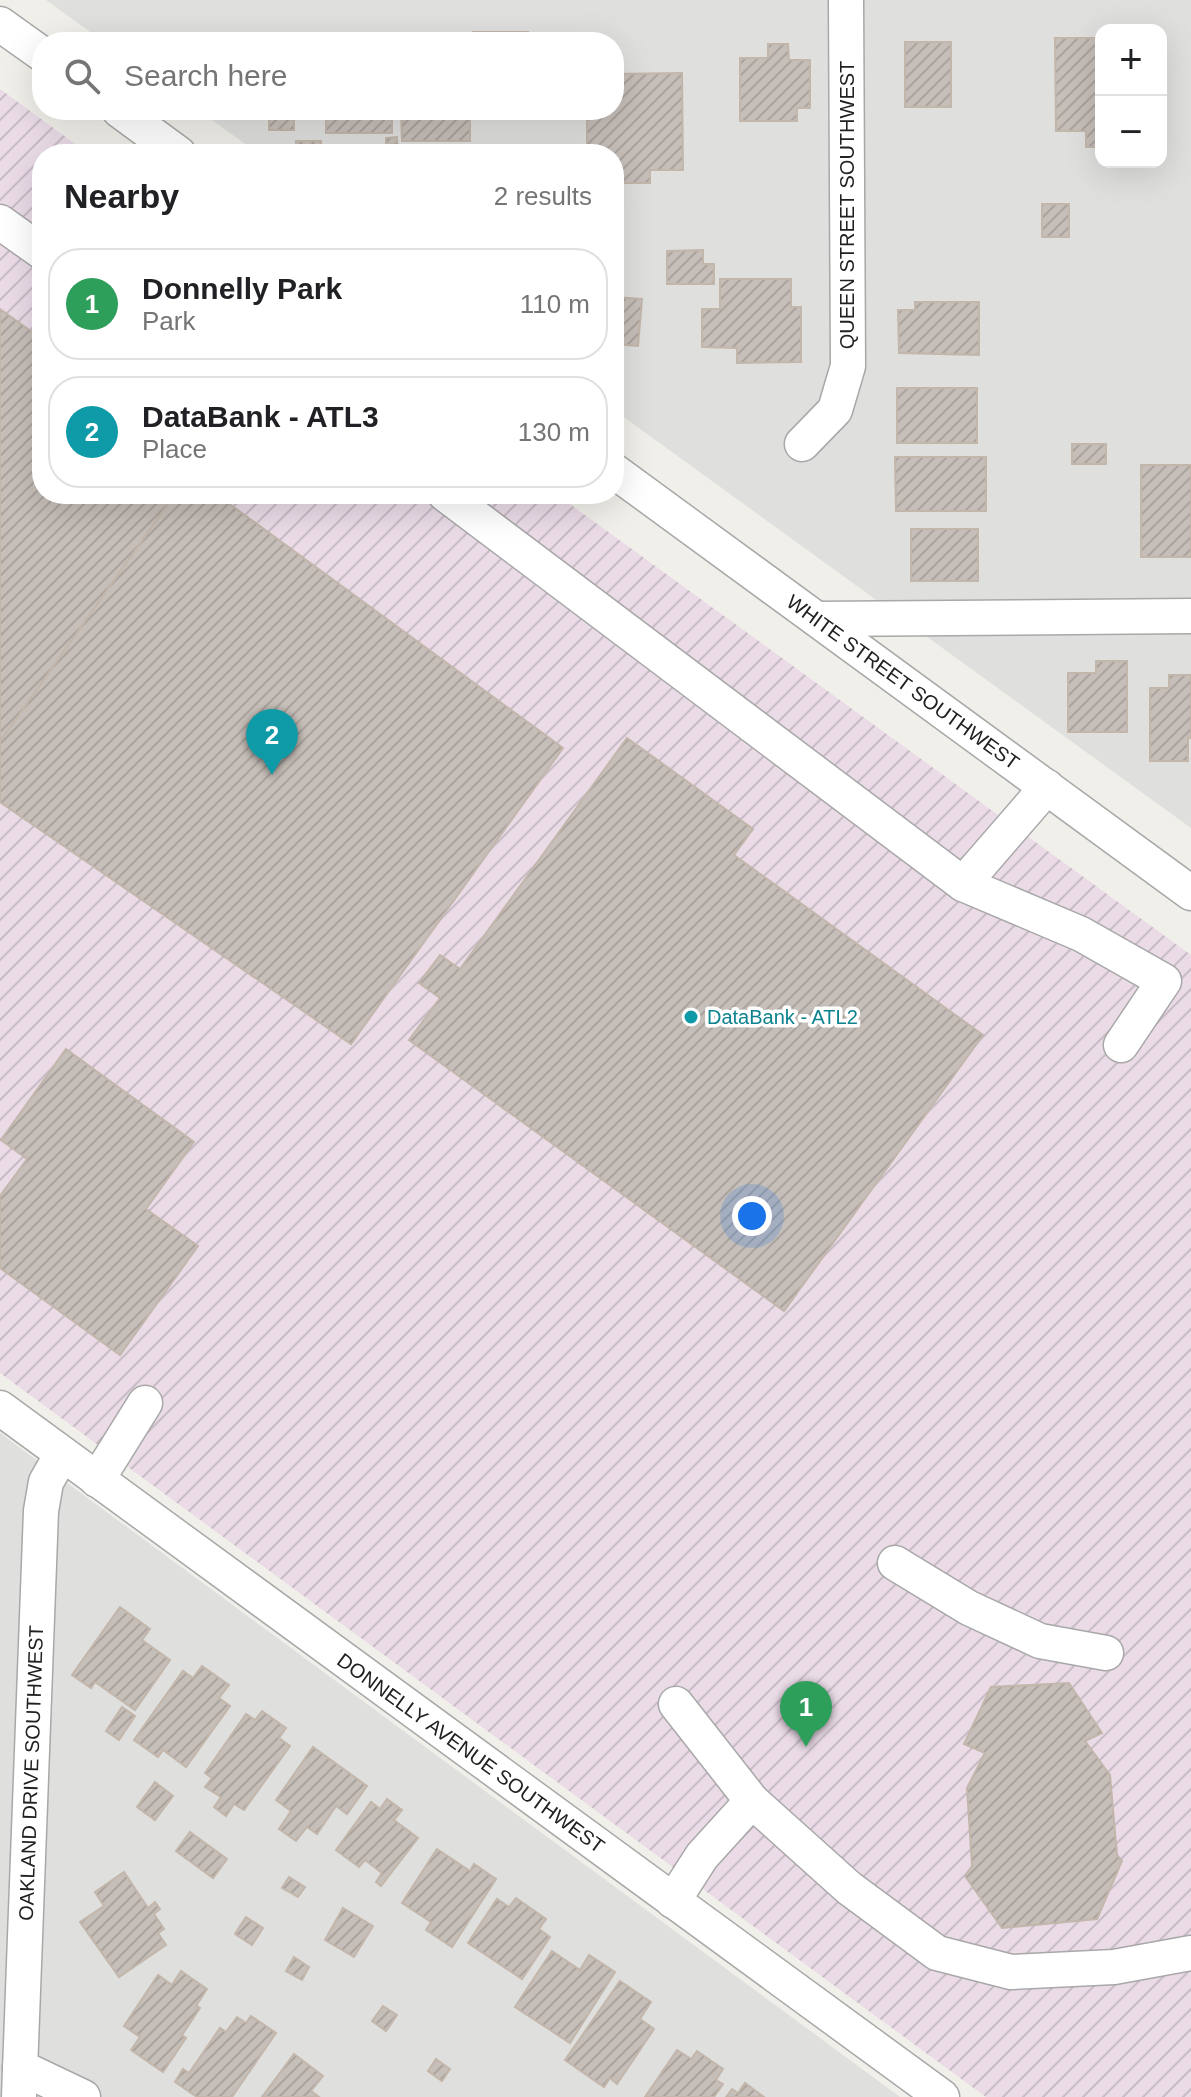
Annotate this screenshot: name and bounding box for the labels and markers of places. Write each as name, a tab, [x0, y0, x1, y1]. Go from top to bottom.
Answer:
pin: 2	[246, 709, 298, 775]
place label: DataBank - ATL2	[707, 1006, 858, 1028]
marker: DataBank - ATL2	[682, 1008, 700, 1026]
pin: 1	[780, 1681, 832, 1747]

